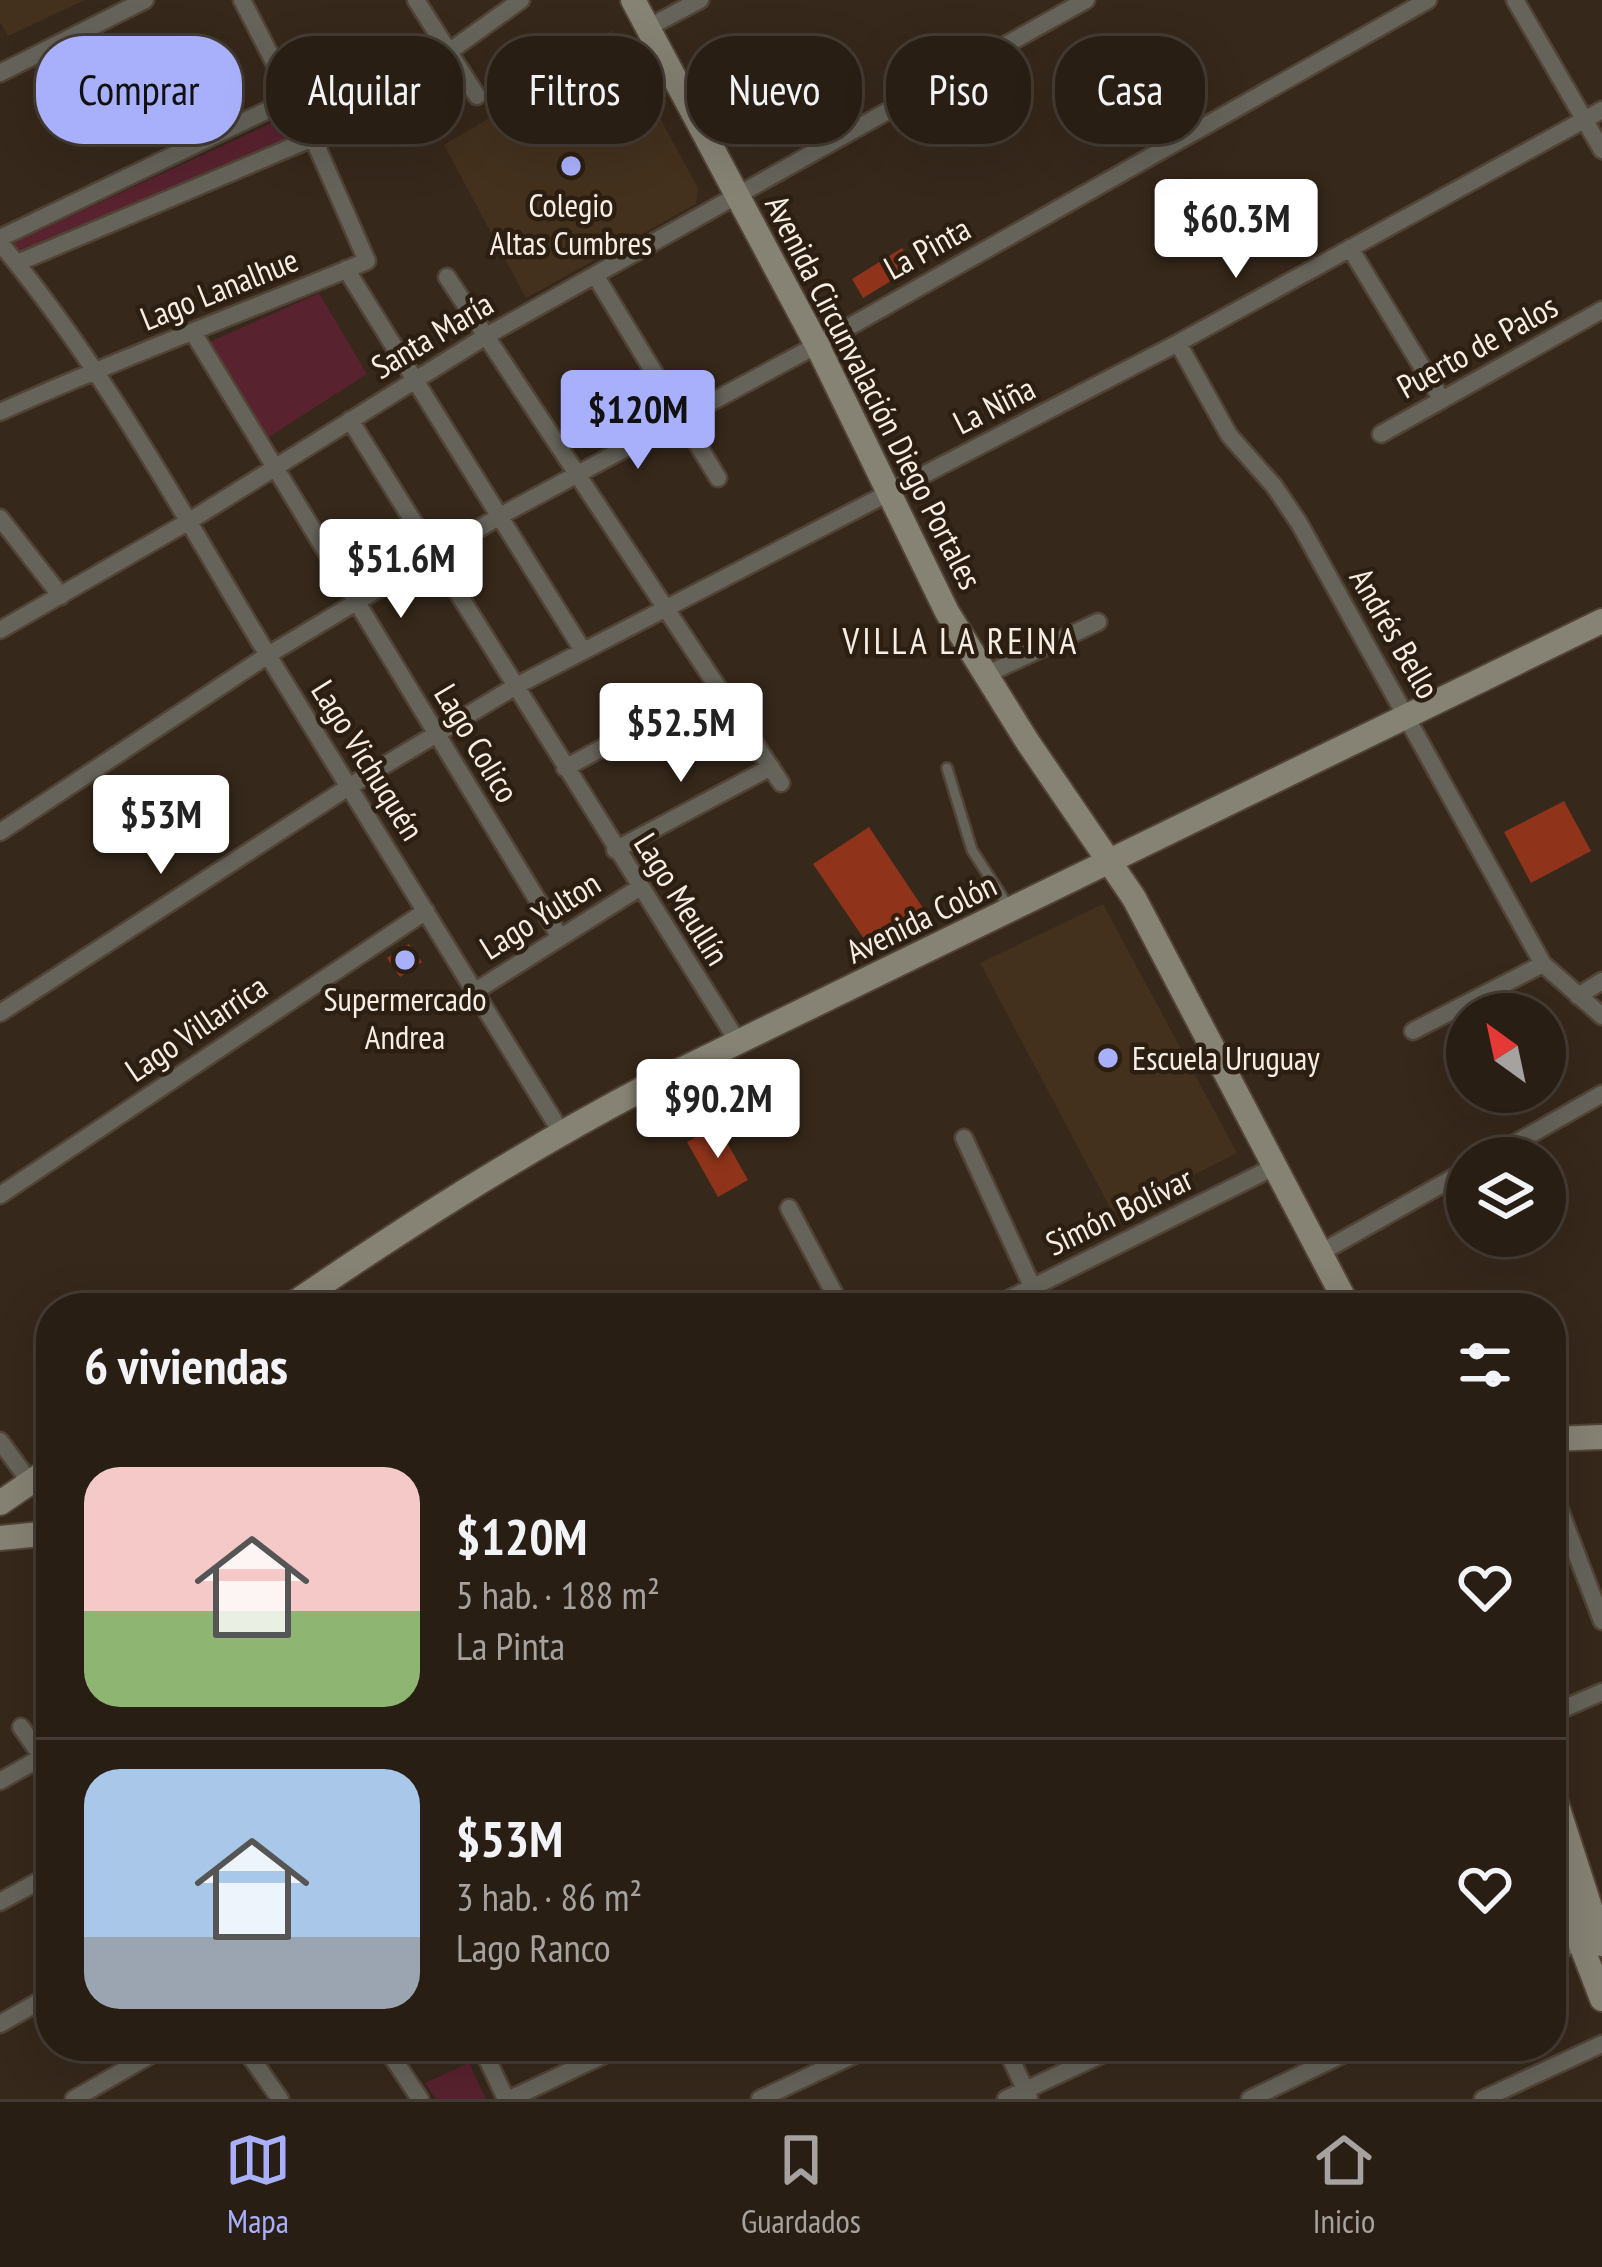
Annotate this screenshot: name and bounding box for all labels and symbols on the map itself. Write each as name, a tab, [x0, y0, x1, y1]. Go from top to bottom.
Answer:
marker: Colegio Altas Cumbres	[558, 153, 584, 179]
pin: $60.3M	[1138, 179, 1334, 281]
place label: Colegio Altas Cumbres	[490, 183, 652, 264]
street label: Avenida Circunvalación Diego Portales	[756, 187, 993, 596]
street label: La Pinta	[876, 206, 978, 289]
street label: Lago Lanalhue	[134, 237, 304, 340]
street label: Santa María	[363, 281, 501, 388]
street label: Puerto de Palos	[1389, 284, 1565, 407]
street label: La Niña	[946, 366, 1042, 443]
pin: $120M	[554, 370, 722, 472]
pin: $51.6M	[303, 519, 499, 621]
street label: Andrés Bello	[1341, 560, 1450, 706]
district label: VILLA LA REINA	[842, 617, 1079, 664]
street label: Lago Vichuquén	[302, 672, 435, 848]
street label: Lago Colico	[425, 676, 530, 810]
pin: $52.5M	[583, 683, 779, 785]
pin: $53M	[90, 775, 232, 877]
street label: Lago Meullín	[625, 825, 740, 973]
street label: Lago Yulton	[472, 861, 608, 968]
street label: Avenida Colón	[839, 863, 1003, 972]
marker: Supermercado Andrea	[392, 947, 418, 973]
street label: Lago Villarrica	[116, 964, 275, 1091]
place label: Supermercado Andrea	[323, 977, 487, 1058]
north arrow	[1446, 993, 1566, 1113]
place label: Escuela Uruguay	[1132, 1036, 1320, 1079]
marker: Escuela Uruguay	[1095, 1045, 1121, 1071]
pin: $90.2M	[620, 1059, 816, 1161]
street label: Simón Bolívar	[1038, 1157, 1199, 1265]

